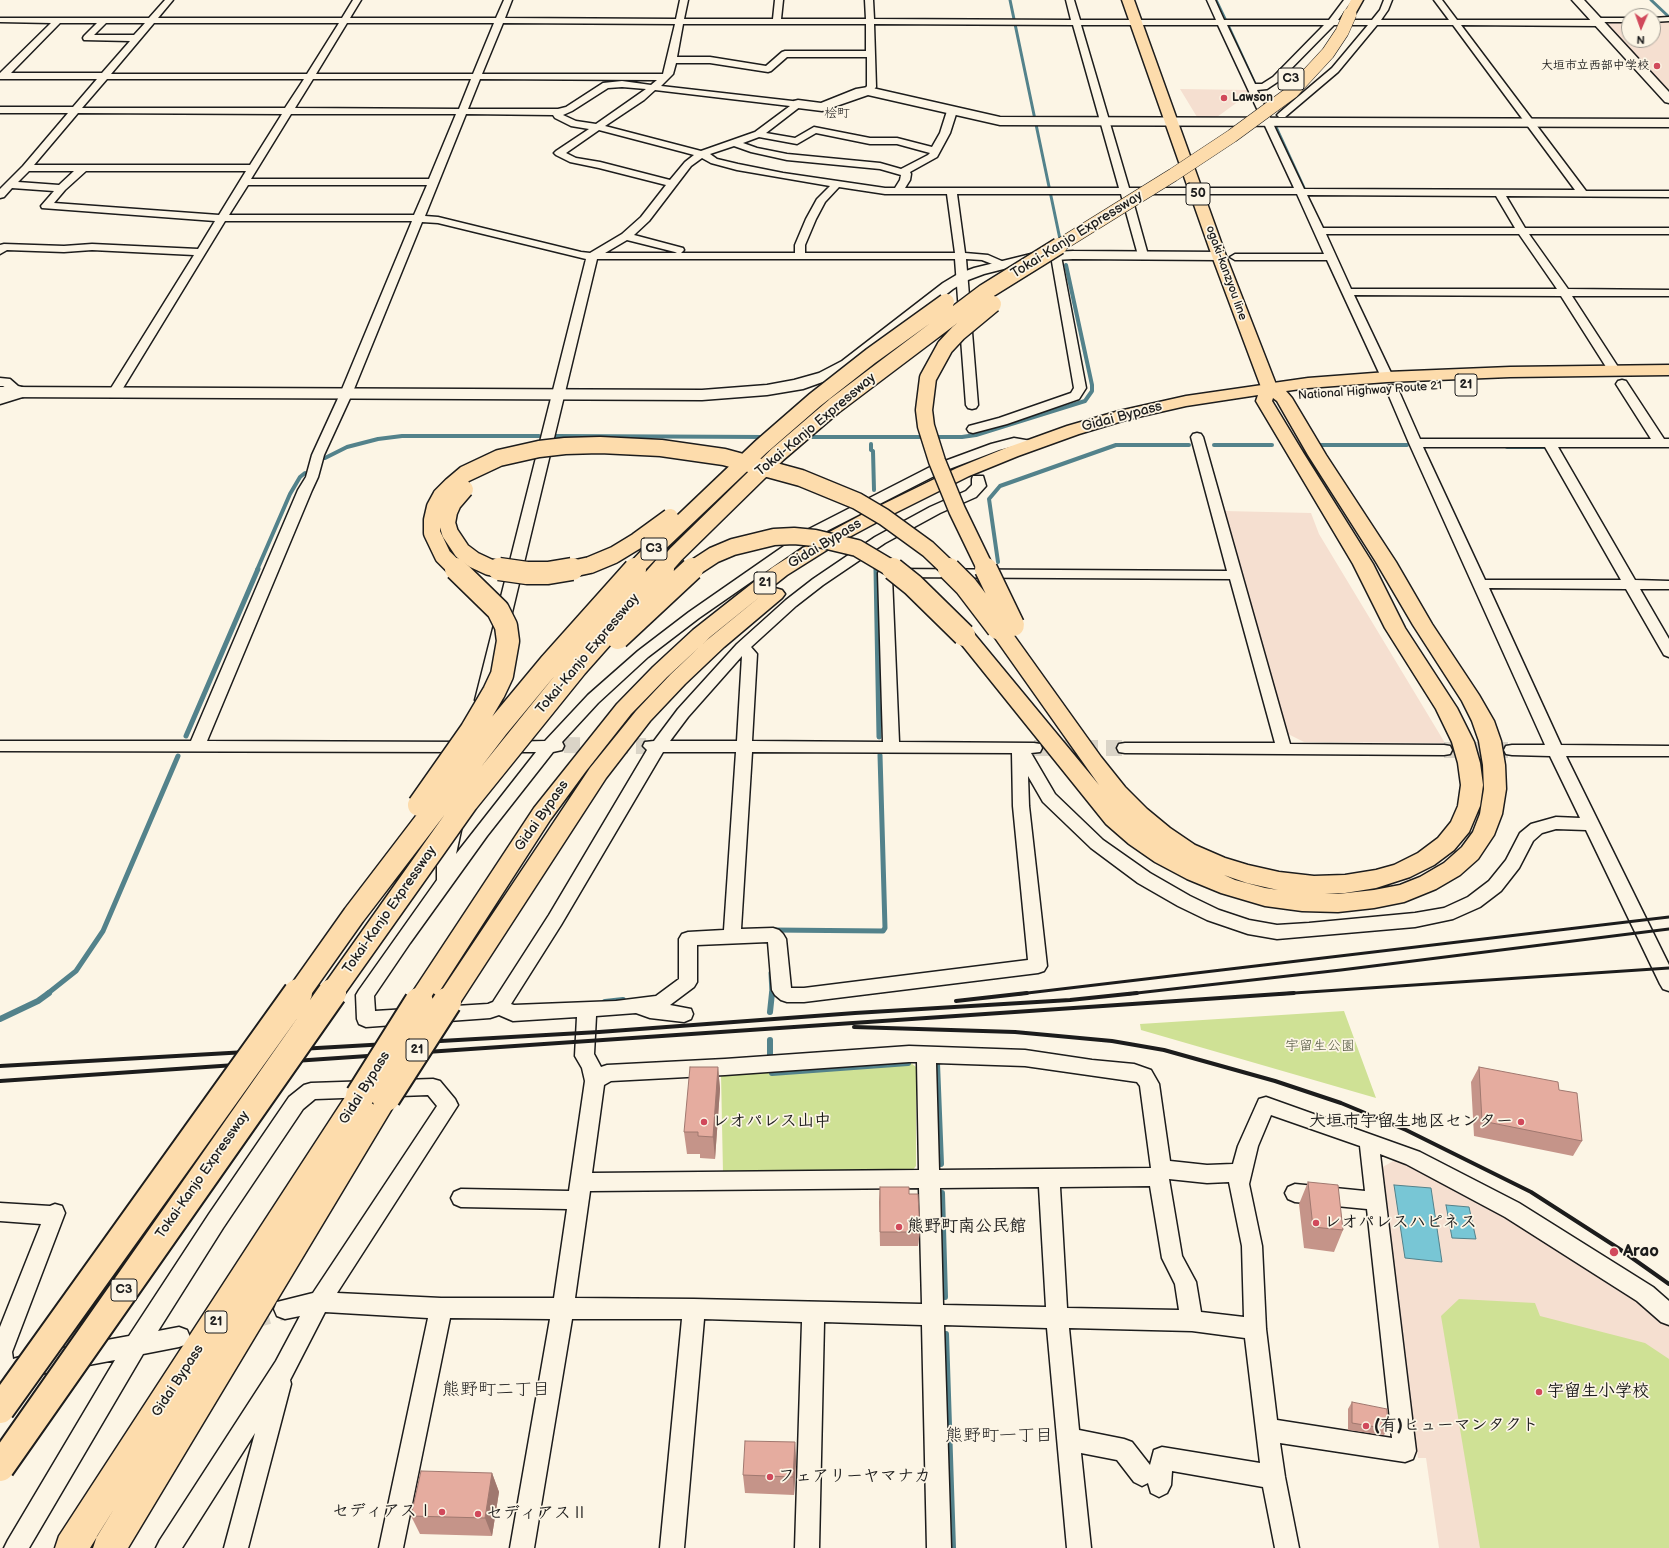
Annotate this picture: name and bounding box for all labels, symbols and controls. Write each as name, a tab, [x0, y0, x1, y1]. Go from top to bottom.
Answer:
north arrow	[1621, 8, 1661, 48]
text: N	[1636, 33, 1645, 46]
place label: 大垣市立西部中学校	[1541, 59, 1649, 73]
marker: 大垣市立西部中学校	[1652, 61, 1662, 71]
road number: C3	[1278, 68, 1304, 90]
place label: Lawson	[1232, 91, 1273, 105]
marker: Lawson	[1219, 93, 1229, 103]
district label: 桧町	[824, 106, 850, 122]
road number: 50	[1186, 183, 1210, 205]
street label: Tokai-Kanjo Expressway	[1008, 188, 1146, 282]
street label: ogaki-kanzyou line	[1202, 224, 1250, 322]
street label: Tokai-Kanjo Expressway	[752, 370, 880, 480]
road number: 21	[1455, 374, 1477, 396]
street label: National Highway Route 21	[1298, 379, 1442, 403]
street label: Gidai Bypass	[1080, 398, 1164, 436]
street label: Gidai Bypass	[785, 516, 865, 572]
road number: C3	[641, 538, 667, 560]
road number: 21	[754, 572, 776, 594]
street label: Tokai-Kanjo Expressway	[533, 590, 643, 718]
street label: Gidai Bypass	[511, 777, 573, 855]
street label: Tokai-Kanjo Expressway	[340, 843, 440, 977]
park label: 宇留生公園	[1285, 1038, 1355, 1054]
road number: 21	[406, 1039, 428, 1061]
street label: Gidai Bypass	[336, 1049, 394, 1127]
street label: Tokai-Kanjo Expressway	[153, 1108, 253, 1242]
place label: レオパレス山中	[712, 1112, 831, 1132]
place label: 大垣市宇留生地区センター	[1309, 1112, 1513, 1132]
marker: レオパレス山中	[699, 1117, 709, 1127]
marker: 大垣市宇留生地区センター	[1516, 1117, 1526, 1127]
place label: レオパレスハピネス	[1324, 1213, 1477, 1233]
place label: 熊野町南公民館	[907, 1217, 1026, 1237]
marker: レオパレスハピネス	[1311, 1218, 1321, 1228]
marker: 熊野町南公民館	[894, 1222, 904, 1232]
place label: Arao	[1623, 1242, 1659, 1262]
marker: Arao	[1608, 1246, 1620, 1258]
road number: C3	[111, 1279, 137, 1301]
road number: 21	[205, 1311, 227, 1333]
street label: Gidai Bypass	[148, 1342, 208, 1420]
district label: 熊野町二丁目	[442, 1379, 550, 1401]
place label: 宇留生小学校	[1547, 1382, 1649, 1402]
marker: 宇留生小学校	[1534, 1387, 1544, 1397]
place label: (有)ヒューマンタクト	[1374, 1416, 1539, 1436]
marker: (有)ヒューマンタクト	[1361, 1421, 1371, 1431]
district label: 熊野町一丁目	[945, 1425, 1053, 1447]
place label: フェアリーヤマナカ	[778, 1467, 931, 1487]
marker: フェアリーヤマナカ	[765, 1472, 775, 1482]
place label: セディアスⅠ	[332, 1502, 434, 1522]
place label: セディアスⅡ	[486, 1504, 588, 1524]
marker: セディアスⅠ	[437, 1507, 447, 1517]
marker: セディアスⅡ	[473, 1509, 483, 1519]

